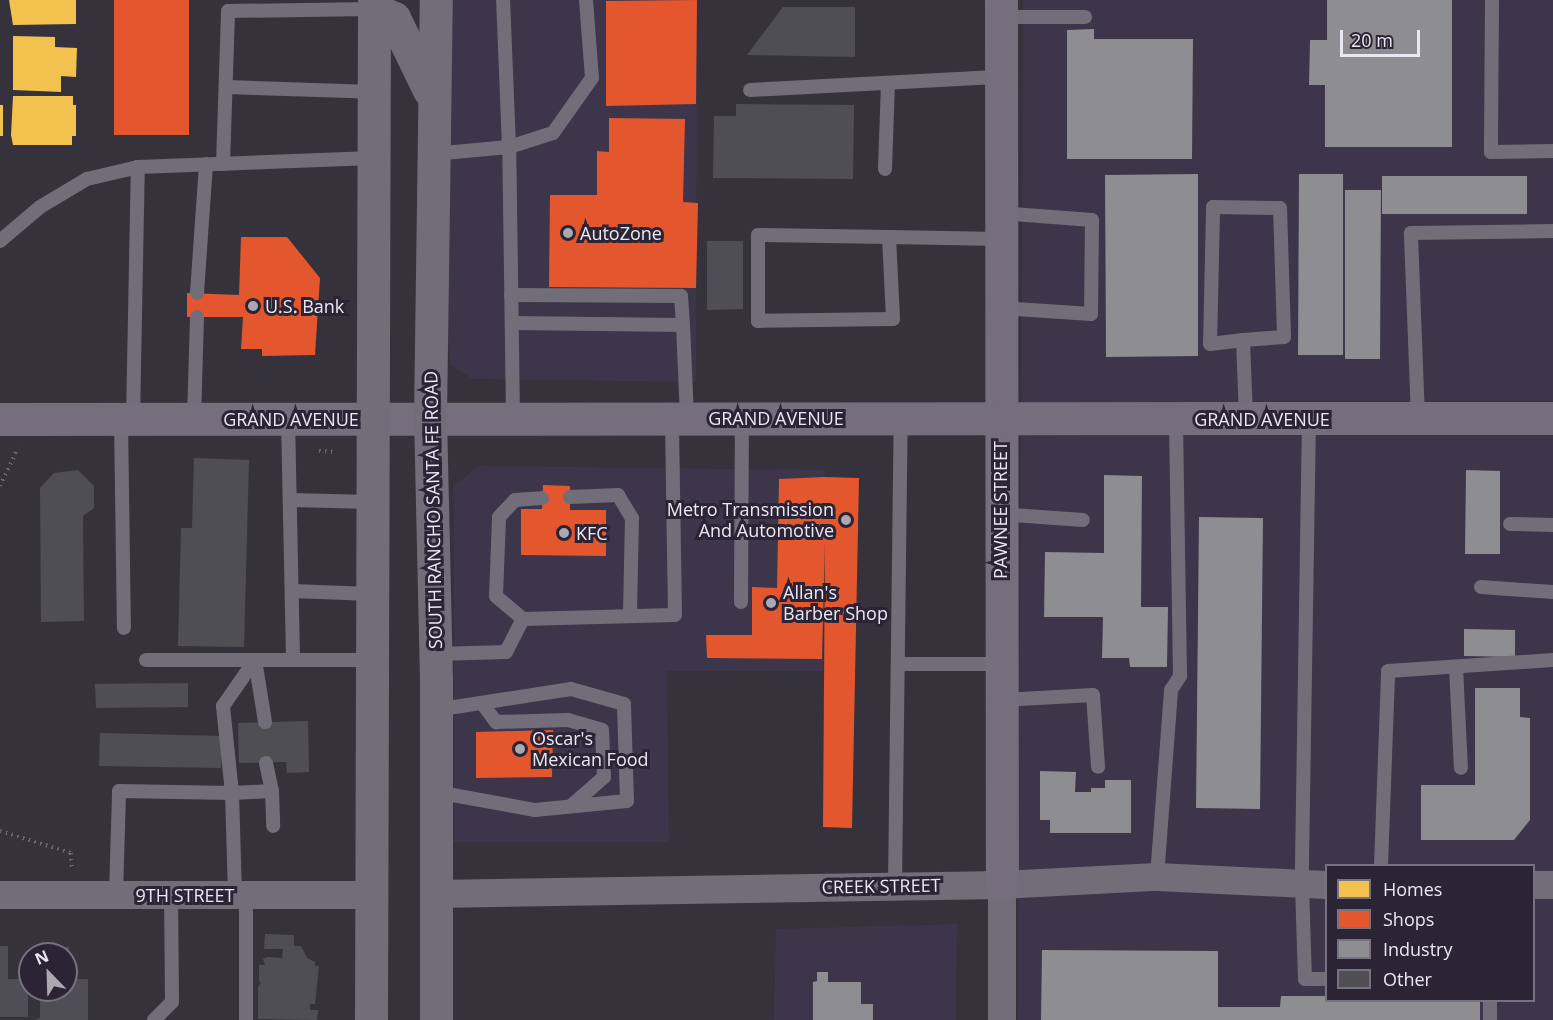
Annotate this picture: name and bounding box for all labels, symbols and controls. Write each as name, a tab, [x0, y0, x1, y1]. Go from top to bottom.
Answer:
scale bar	[1343, 18, 1422, 56]
text: 20 m	[1351, 28, 1393, 52]
place label: AutoZone	[580, 222, 662, 244]
marker: AutoZone	[561, 226, 575, 240]
place label: U.S. Bank	[265, 295, 344, 317]
marker: U.S. Bank	[246, 299, 260, 313]
street label: SOUTH RANCHO SANTA FE ROAD	[420, 371, 446, 649]
street label: GRAND AVENUE	[708, 407, 844, 429]
street label: GRAND AVENUE	[223, 408, 359, 430]
street label: GRAND AVENUE	[1194, 408, 1330, 430]
street label: PAWNEE STREET	[989, 441, 1011, 579]
place label: Metro Transmission And Automotive	[667, 499, 834, 542]
marker: Metro Transmission And Automotive	[839, 513, 853, 527]
place label: KFC	[576, 522, 608, 544]
marker: KFC	[557, 526, 571, 540]
place label: Allan's Barber Shop	[783, 582, 888, 624]
marker: Allan's Barber Shop	[764, 596, 778, 610]
place label: Oscar's Mexican Food	[532, 728, 649, 771]
marker: Oscar's Mexican Food	[513, 742, 527, 756]
legend	[1325, 864, 1535, 1002]
street label: CREEK STREET	[821, 874, 941, 898]
text: Homes	[1383, 877, 1442, 901]
street label: 9TH STREET	[136, 884, 234, 906]
text: Shops	[1383, 907, 1434, 931]
text: Industry	[1383, 937, 1453, 961]
north arrow	[18, 942, 78, 1002]
text: N	[31, 945, 52, 970]
text: Other	[1383, 967, 1432, 991]

